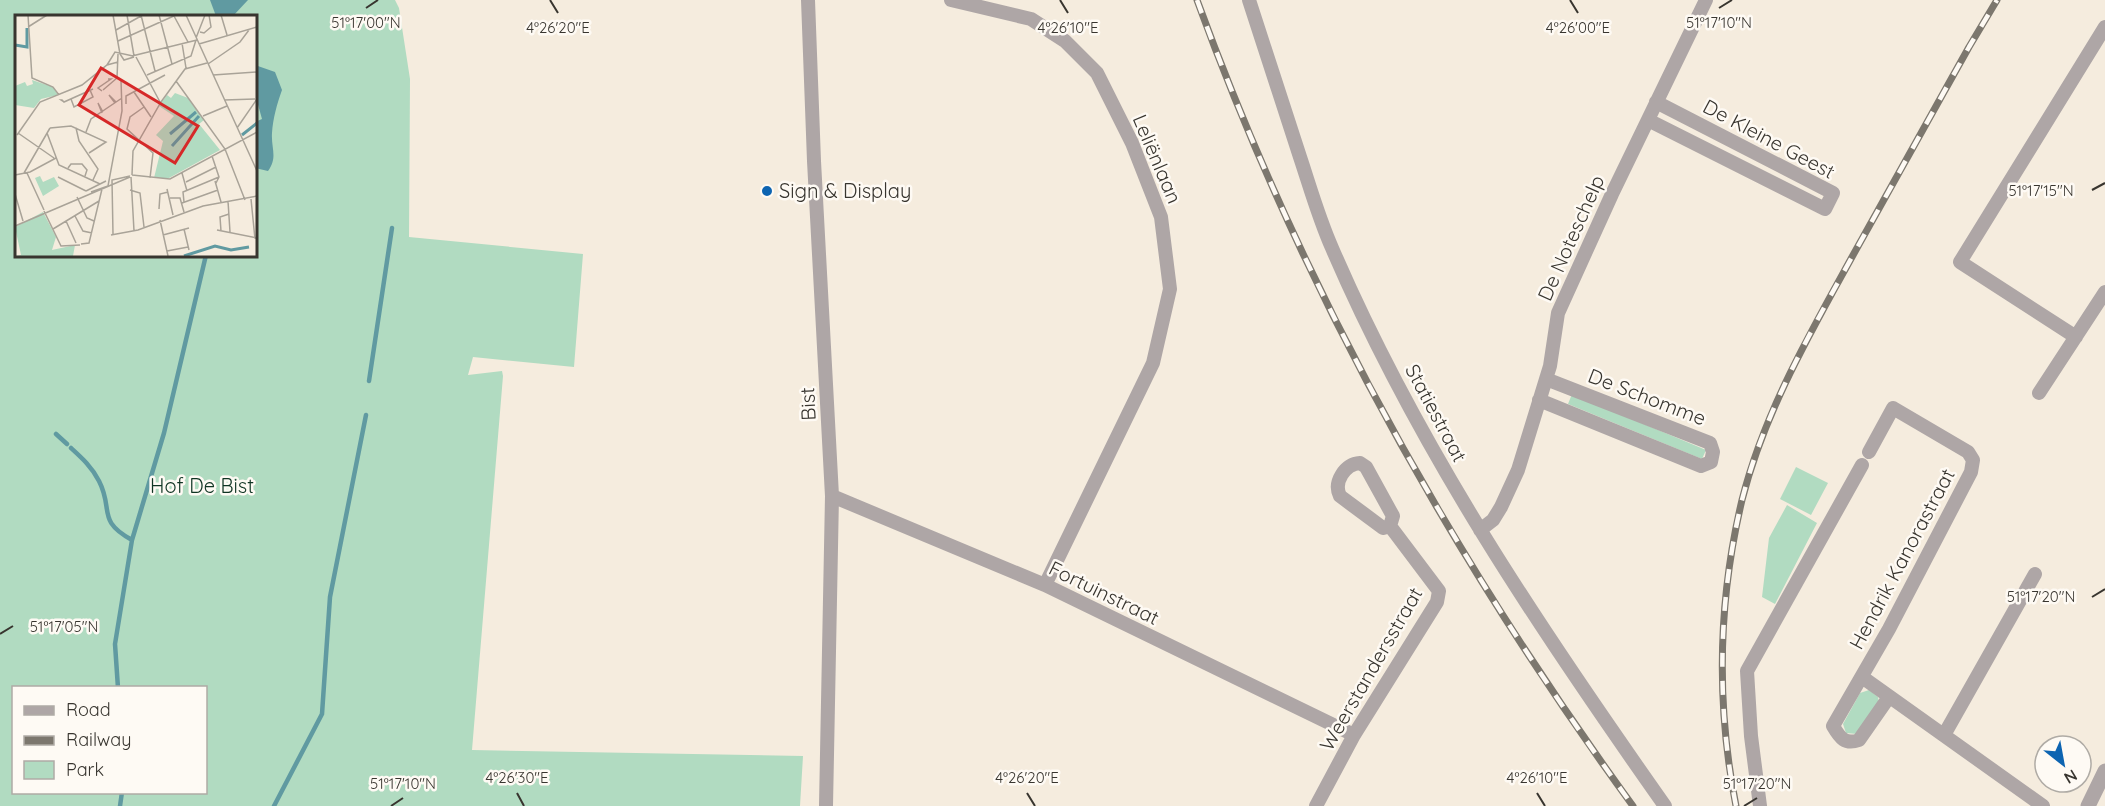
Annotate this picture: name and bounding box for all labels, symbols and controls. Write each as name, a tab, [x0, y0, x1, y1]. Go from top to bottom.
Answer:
text: 51°17'00"N	[331, 13, 401, 32]
text: 51°17'10"N	[1686, 13, 1752, 32]
inset map	[15, 15, 256, 256]
text: 4°26'20"E	[526, 18, 590, 37]
text: 4°26'10"E	[1038, 18, 1098, 37]
text: 4°26'00"E	[1546, 18, 1610, 37]
street label: De Kleine Geest	[1699, 93, 1840, 184]
street label: Leliënlaan	[1128, 111, 1187, 207]
street label: De Noteschelp	[1532, 171, 1609, 305]
place label: Sign & Display	[779, 178, 911, 203]
text: 51°17'15"N	[2008, 181, 2074, 200]
marker: Sign & Display	[760, 184, 774, 198]
street label: Statiestraat	[1400, 360, 1473, 466]
street label: De Schomme	[1585, 363, 1710, 430]
street label: Bist	[794, 386, 821, 421]
street label: Hendrik Kanorastraat	[1843, 464, 1960, 653]
park label: Hof De Bist	[150, 473, 254, 498]
street label: Fortuinstraat	[1045, 555, 1164, 630]
street label: Weerstandersstraat	[1314, 582, 1428, 755]
text: 51°17'20"N	[2007, 587, 2075, 606]
text: 51°17'05"N	[30, 617, 98, 636]
legend	[12, 686, 207, 794]
text: Road	[66, 698, 111, 721]
text: Railway	[66, 728, 132, 751]
north arrow	[2033, 734, 2093, 794]
text: Park	[66, 758, 104, 781]
text: N	[2061, 765, 2081, 788]
text: 4°26'30"E	[485, 768, 549, 787]
text: 4°26'20"E	[995, 768, 1059, 787]
text: 4°26'10"E	[1507, 768, 1567, 787]
text: 51°17'10"N	[370, 774, 436, 793]
text: 51°17'20"N	[1723, 774, 1791, 793]

